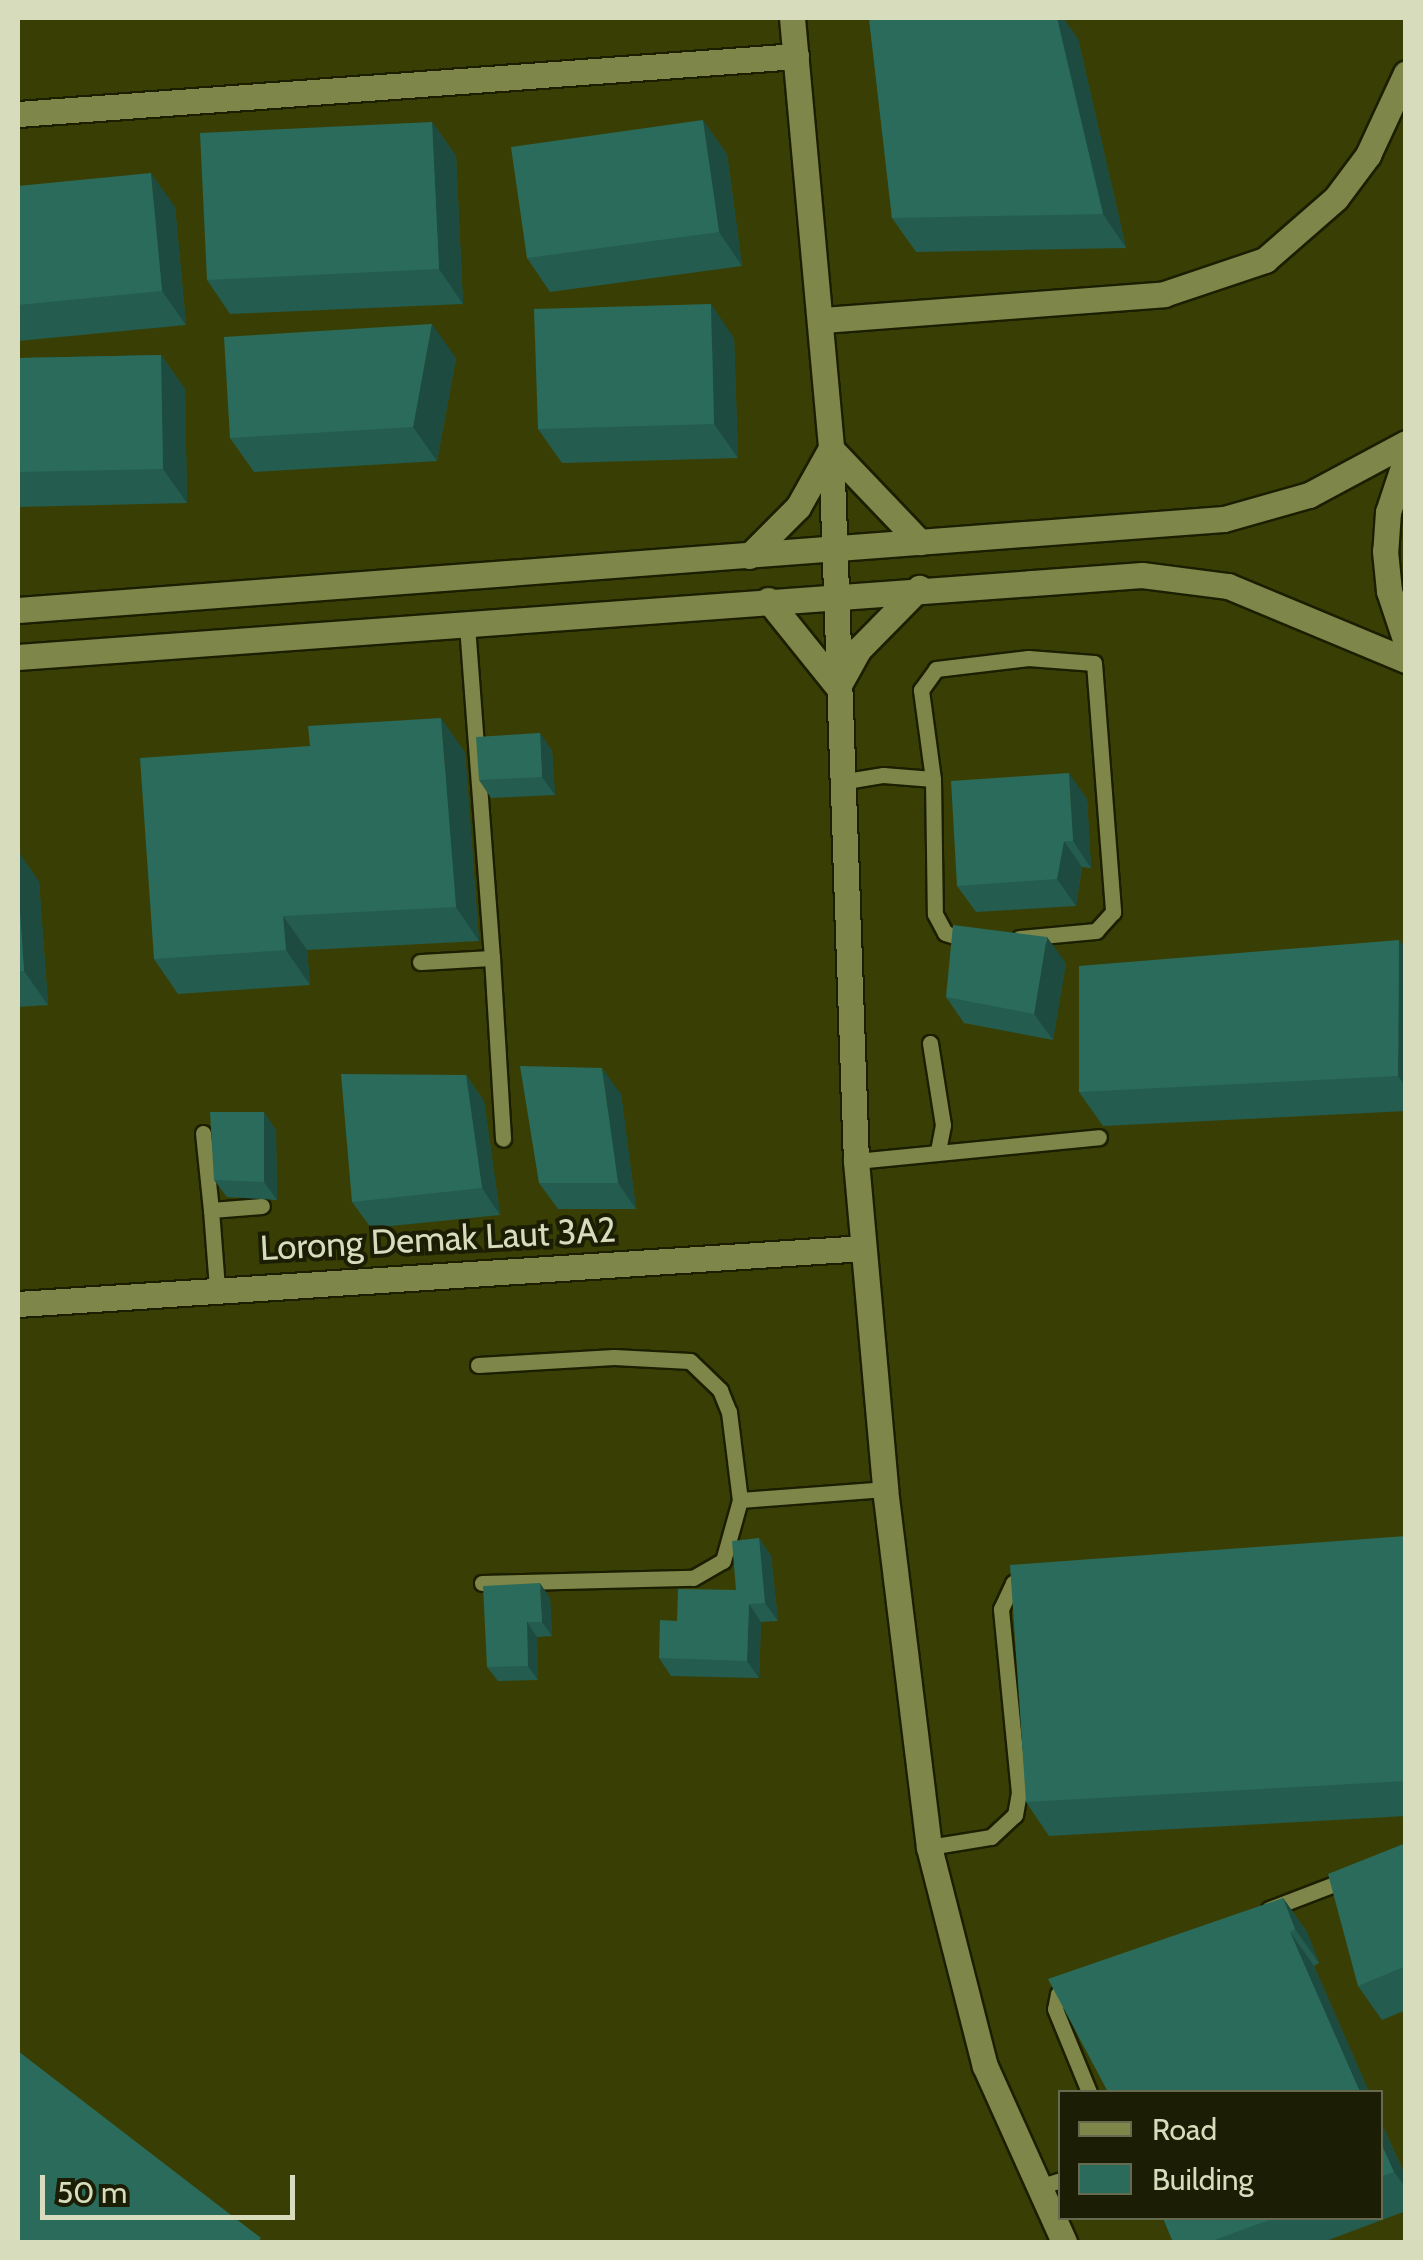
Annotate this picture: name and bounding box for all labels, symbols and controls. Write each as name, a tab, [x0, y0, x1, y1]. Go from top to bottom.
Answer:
street label: Lorong Demak Laut 3A2	[259, 1209, 617, 1269]
legend	[1058, 2090, 1383, 2220]
text: Road	[1152, 2111, 1217, 2148]
scale bar	[45, 2155, 300, 2217]
text: Building	[1152, 2161, 1254, 2198]
text: 50 m	[57, 2174, 127, 2211]

